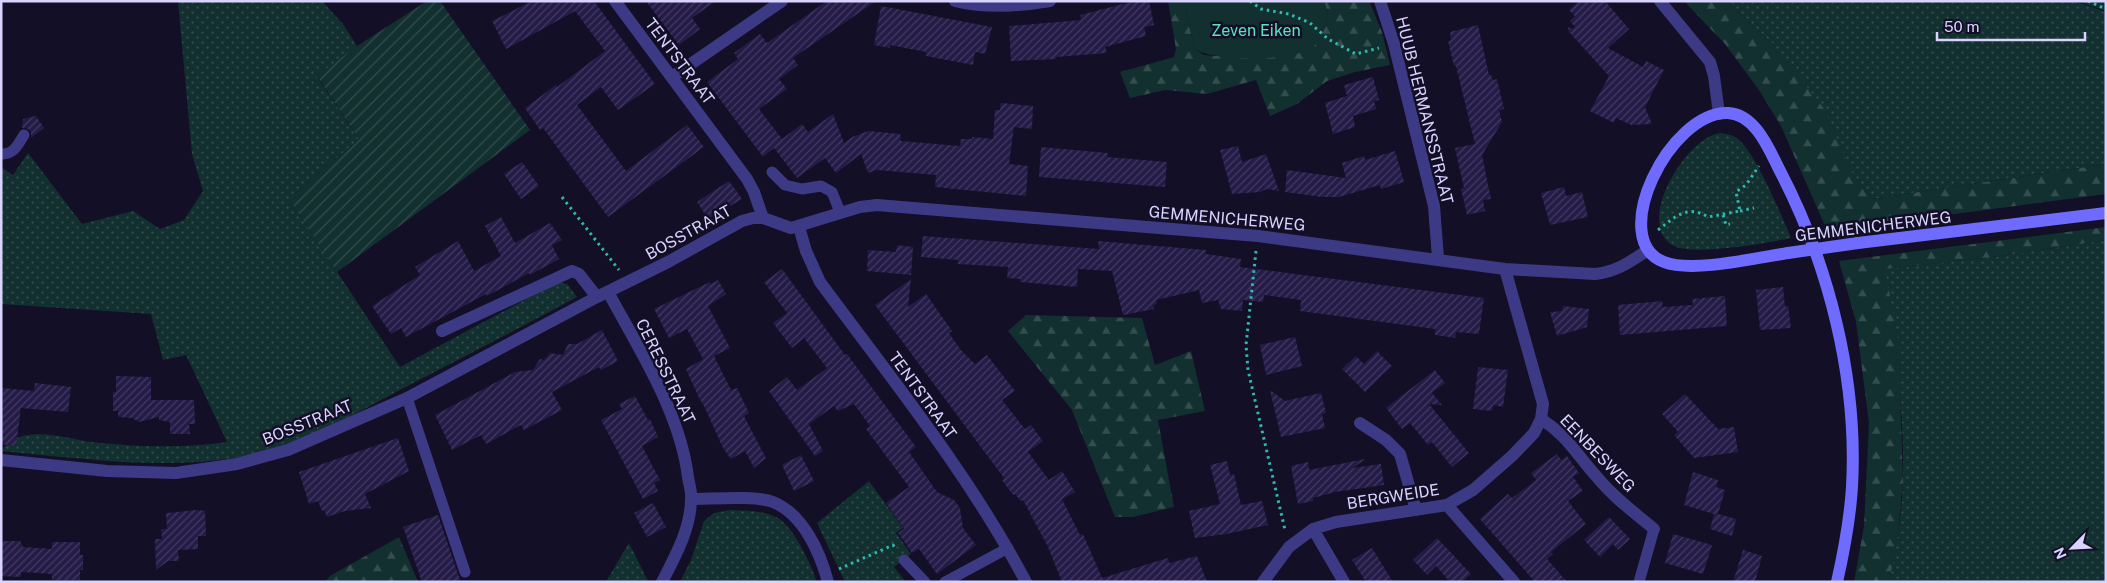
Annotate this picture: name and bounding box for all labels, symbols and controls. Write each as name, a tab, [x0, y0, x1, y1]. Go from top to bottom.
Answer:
scale bar	[1937, 10, 2084, 42]
street label: TENTSTRAAT	[641, 14, 718, 109]
street label: HUUB HERMANSSTRAAT	[1392, 14, 1457, 206]
text: 50 m	[1944, 18, 1979, 35]
park label: Zeven Eiken	[1211, 21, 1301, 40]
street label: BOSSTRAAT	[642, 201, 735, 264]
street label: GEMMENICHERWEG	[1148, 202, 1306, 235]
street label: GEMMENICHERWEG	[1794, 207, 1952, 246]
street label: CERESSTRAAT	[632, 316, 699, 427]
street label: TENTSTRAAT	[885, 348, 961, 443]
street label: BOSSTRAAT	[260, 396, 355, 449]
street label: EENBESWEG	[1556, 411, 1639, 496]
street label: BERGWEIDE	[1345, 480, 1441, 513]
north arrow	[2047, 523, 2097, 573]
text: N	[2051, 545, 2070, 562]

